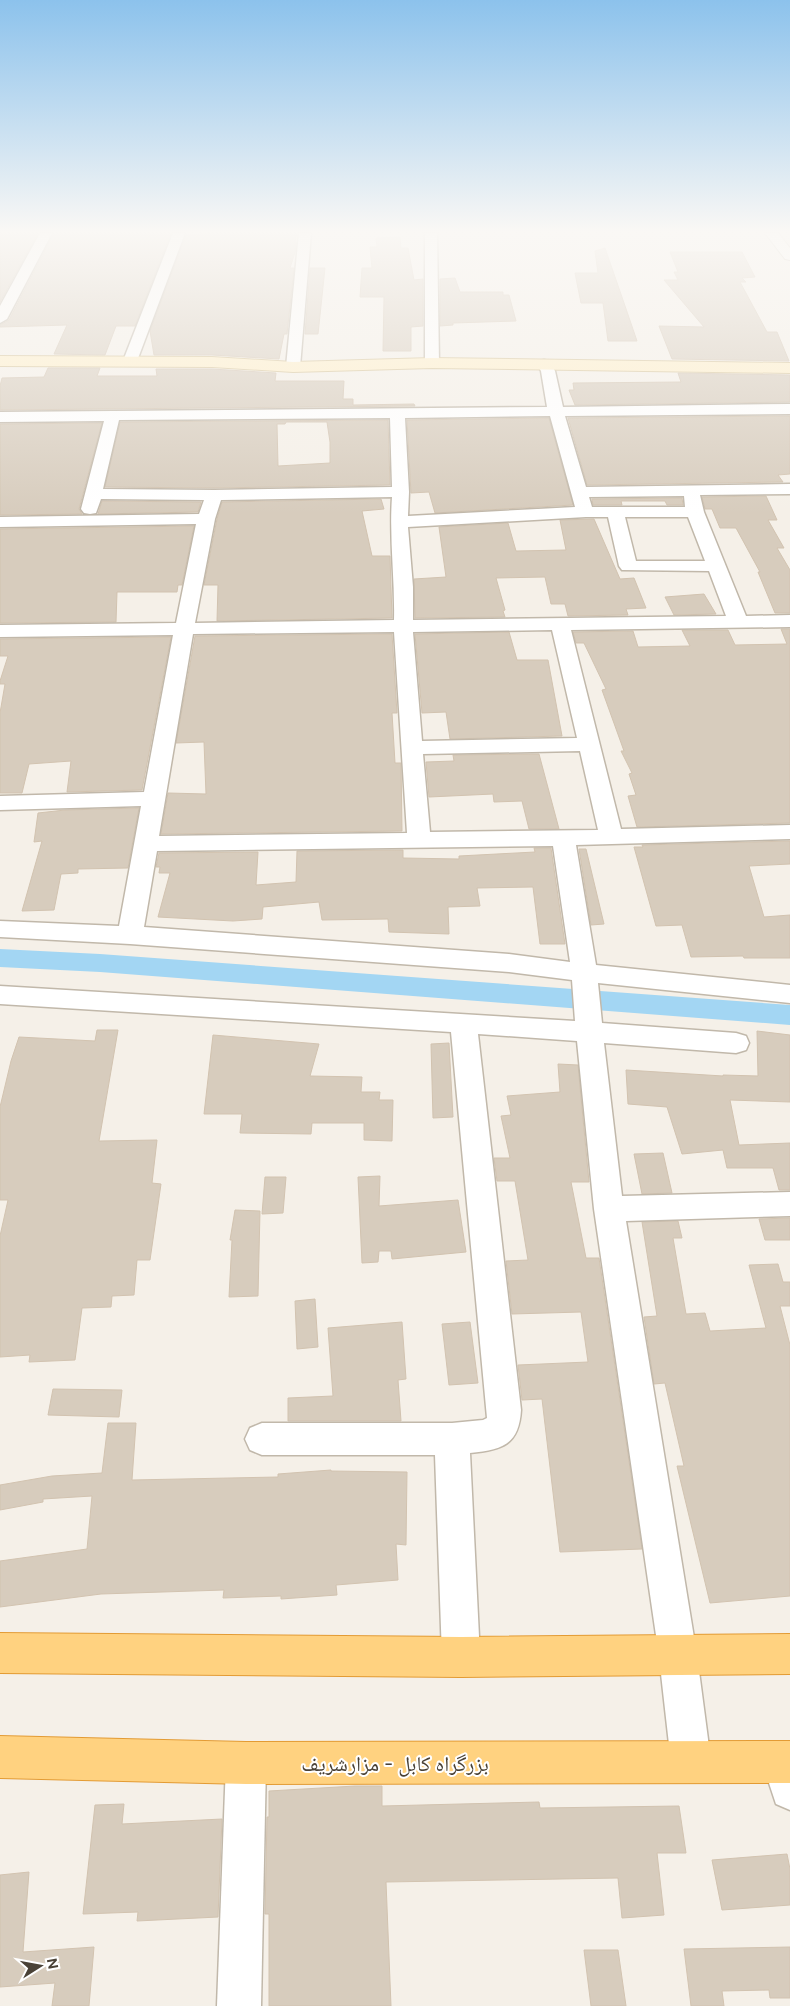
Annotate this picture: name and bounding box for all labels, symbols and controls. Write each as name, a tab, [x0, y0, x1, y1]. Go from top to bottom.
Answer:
street label: بزرگراه کابل - مزارشریف	[301, 1751, 489, 1777]
north arrow	[15, 1941, 65, 1991]
text: N	[43, 1957, 62, 1971]

